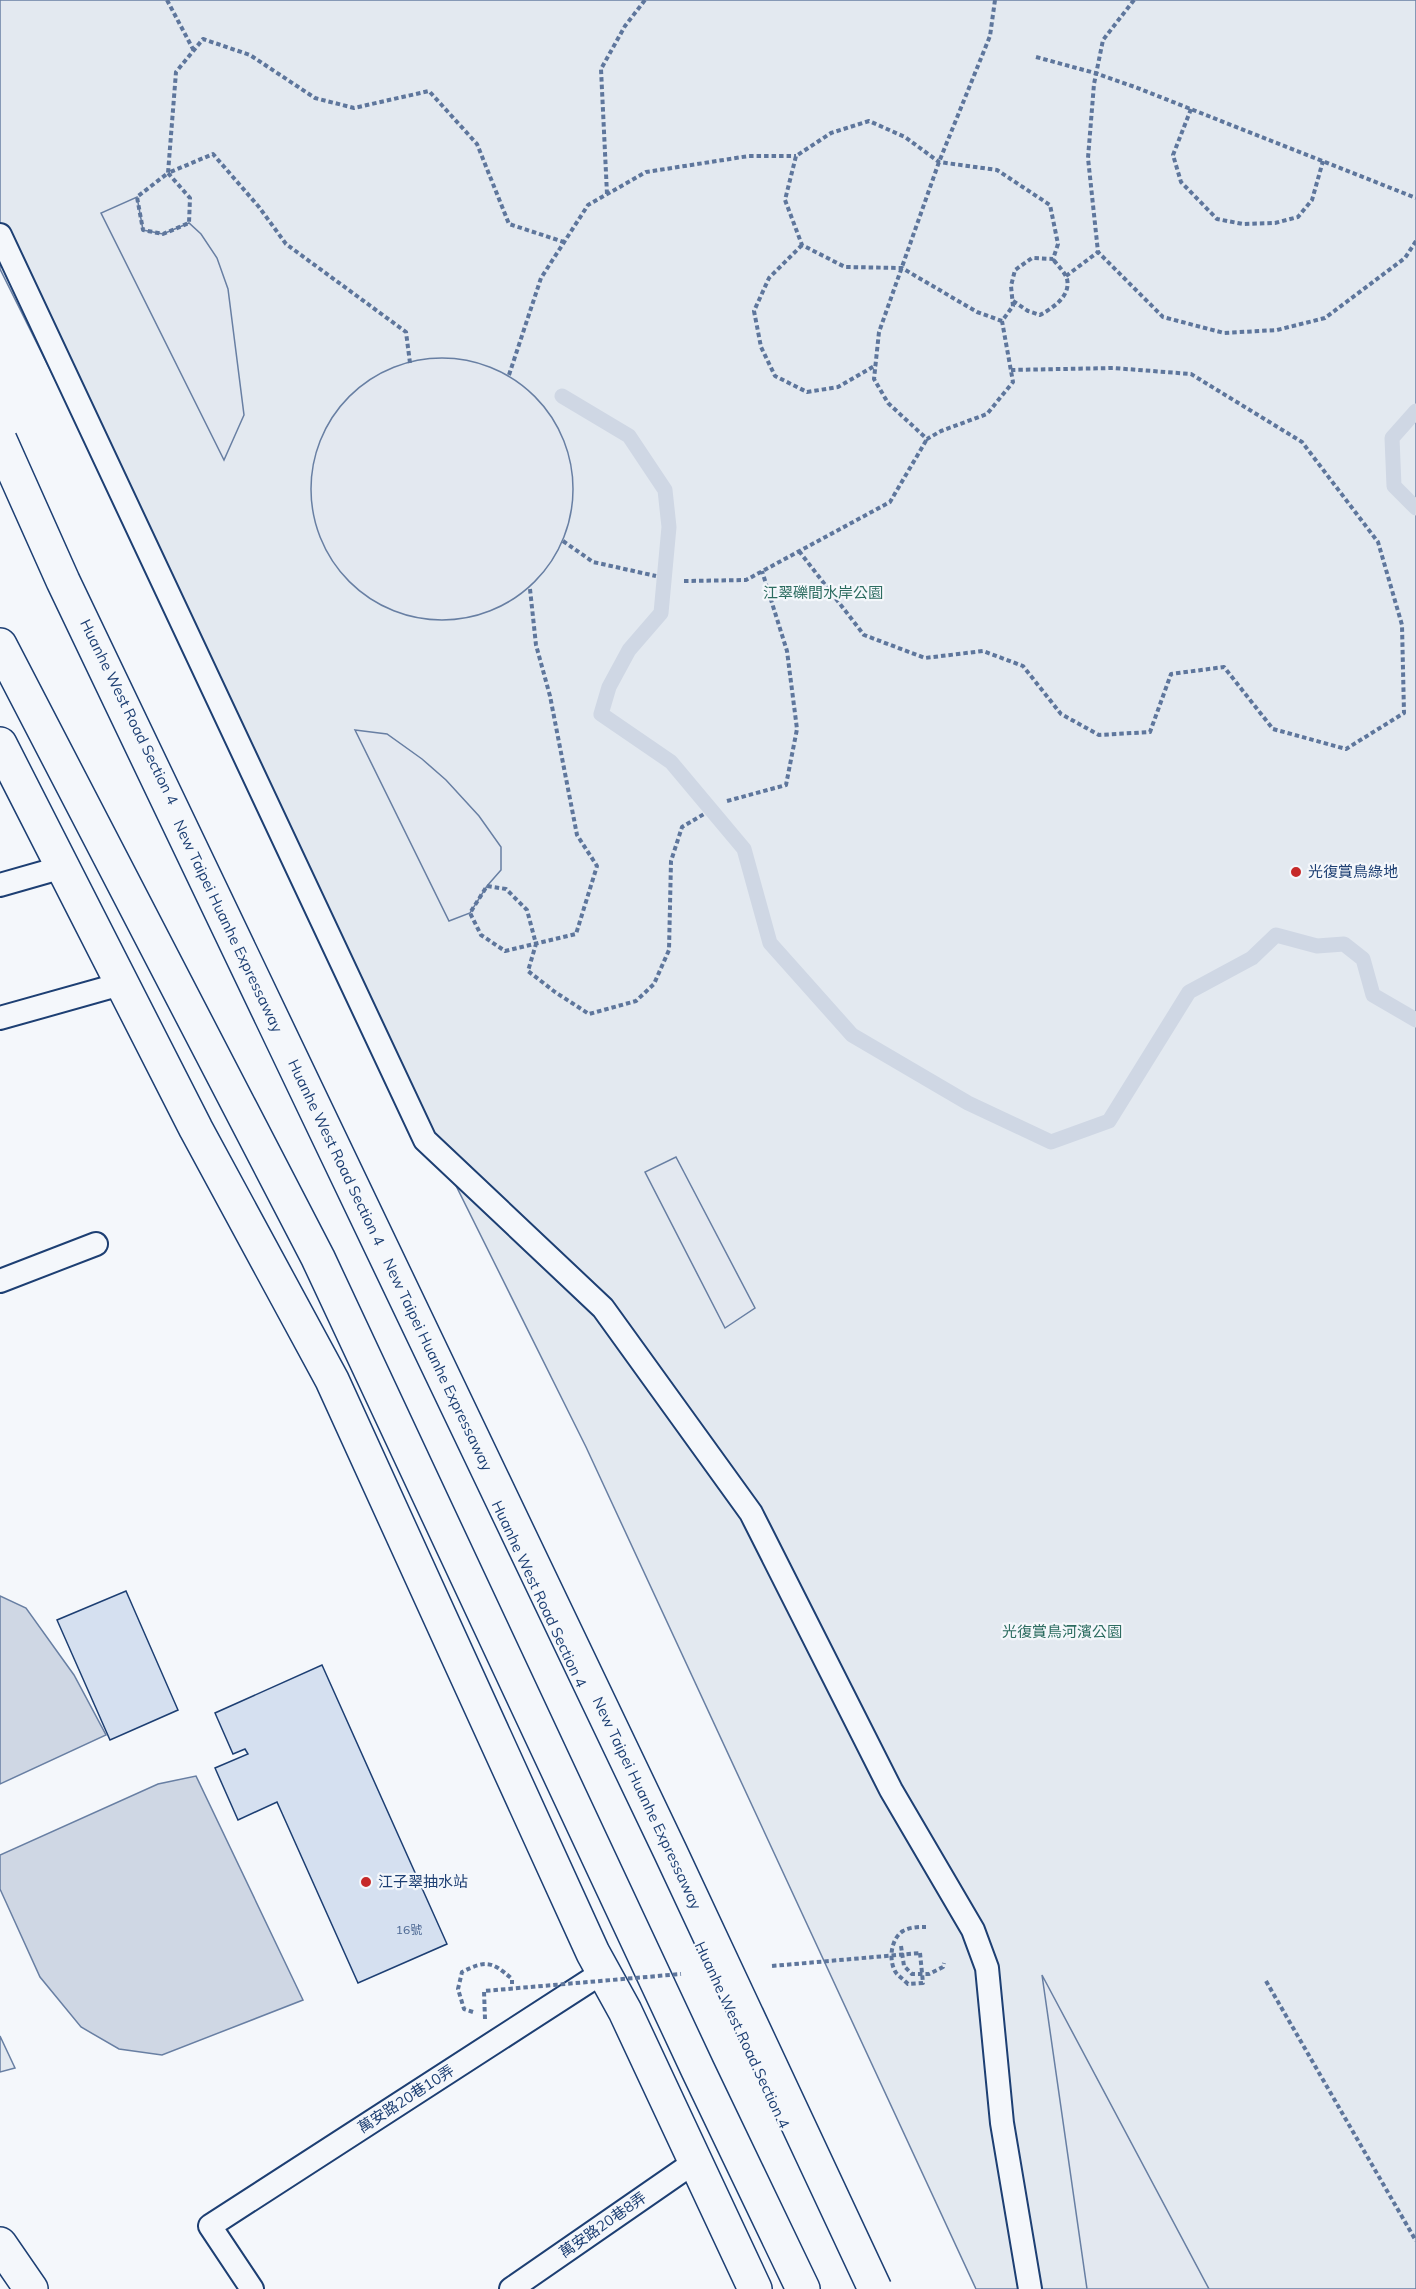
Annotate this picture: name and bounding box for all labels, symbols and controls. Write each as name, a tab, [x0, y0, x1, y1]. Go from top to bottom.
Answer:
park label: 江翠礫間水岸公園	[763, 583, 883, 602]
street label: Huanhe West Road Section 4	[76, 616, 183, 808]
street label: New Taipei Huanhe Expressaway	[170, 817, 287, 1035]
place label: 光復賞鳥綠地	[1308, 862, 1398, 881]
marker: 光復賞鳥綠地	[1289, 865, 1303, 879]
street label: Huanhe West Road Section 4	[284, 1056, 389, 1249]
street label: New Taipei Huanhe Expressaway	[379, 1255, 497, 1474]
street label: Huanhe West Road Section 4	[488, 1497, 591, 1690]
park label: 光復賞鳥河濱公園	[1002, 1622, 1122, 1641]
street label: New Taipei Huanhe Expressaway	[589, 1694, 706, 1912]
place label: 江子翠抽水站	[378, 1872, 468, 1891]
marker: 江子翠抽水站	[359, 1875, 373, 1889]
house number: 16號	[396, 1922, 422, 1937]
street label: Huanhe West Road Section 4	[691, 1938, 794, 2131]
street label: 萬安路20巷10弄	[354, 2060, 457, 2137]
street label: 萬安路20巷8弄	[555, 2188, 650, 2262]

